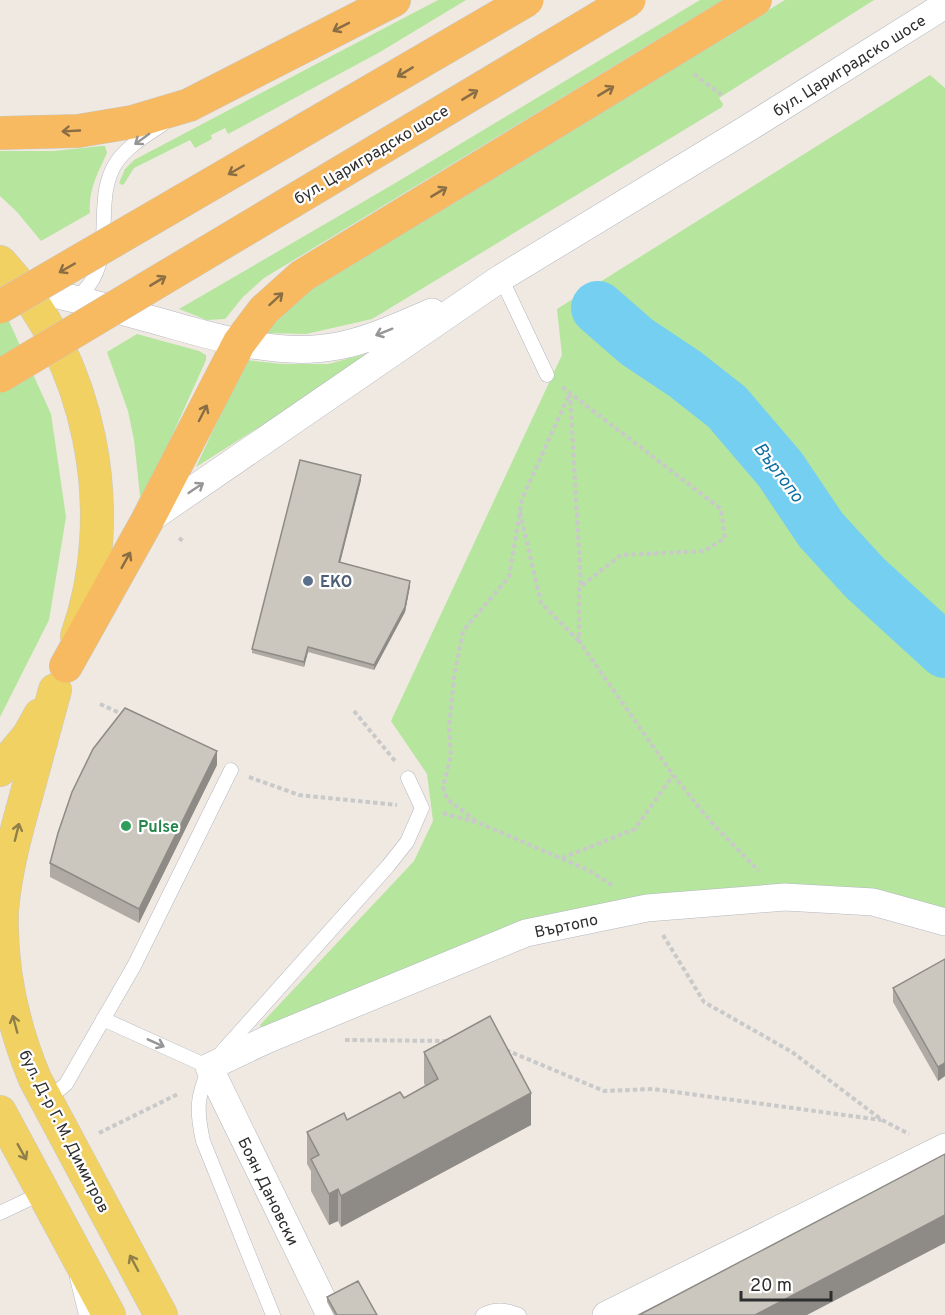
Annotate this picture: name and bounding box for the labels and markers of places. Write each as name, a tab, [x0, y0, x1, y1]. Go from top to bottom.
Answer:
place label: EKO	[320, 573, 352, 593]
marker: EKO	[301, 574, 315, 588]
place label: Pulse	[138, 818, 179, 838]
marker: Pulse	[119, 819, 133, 833]

